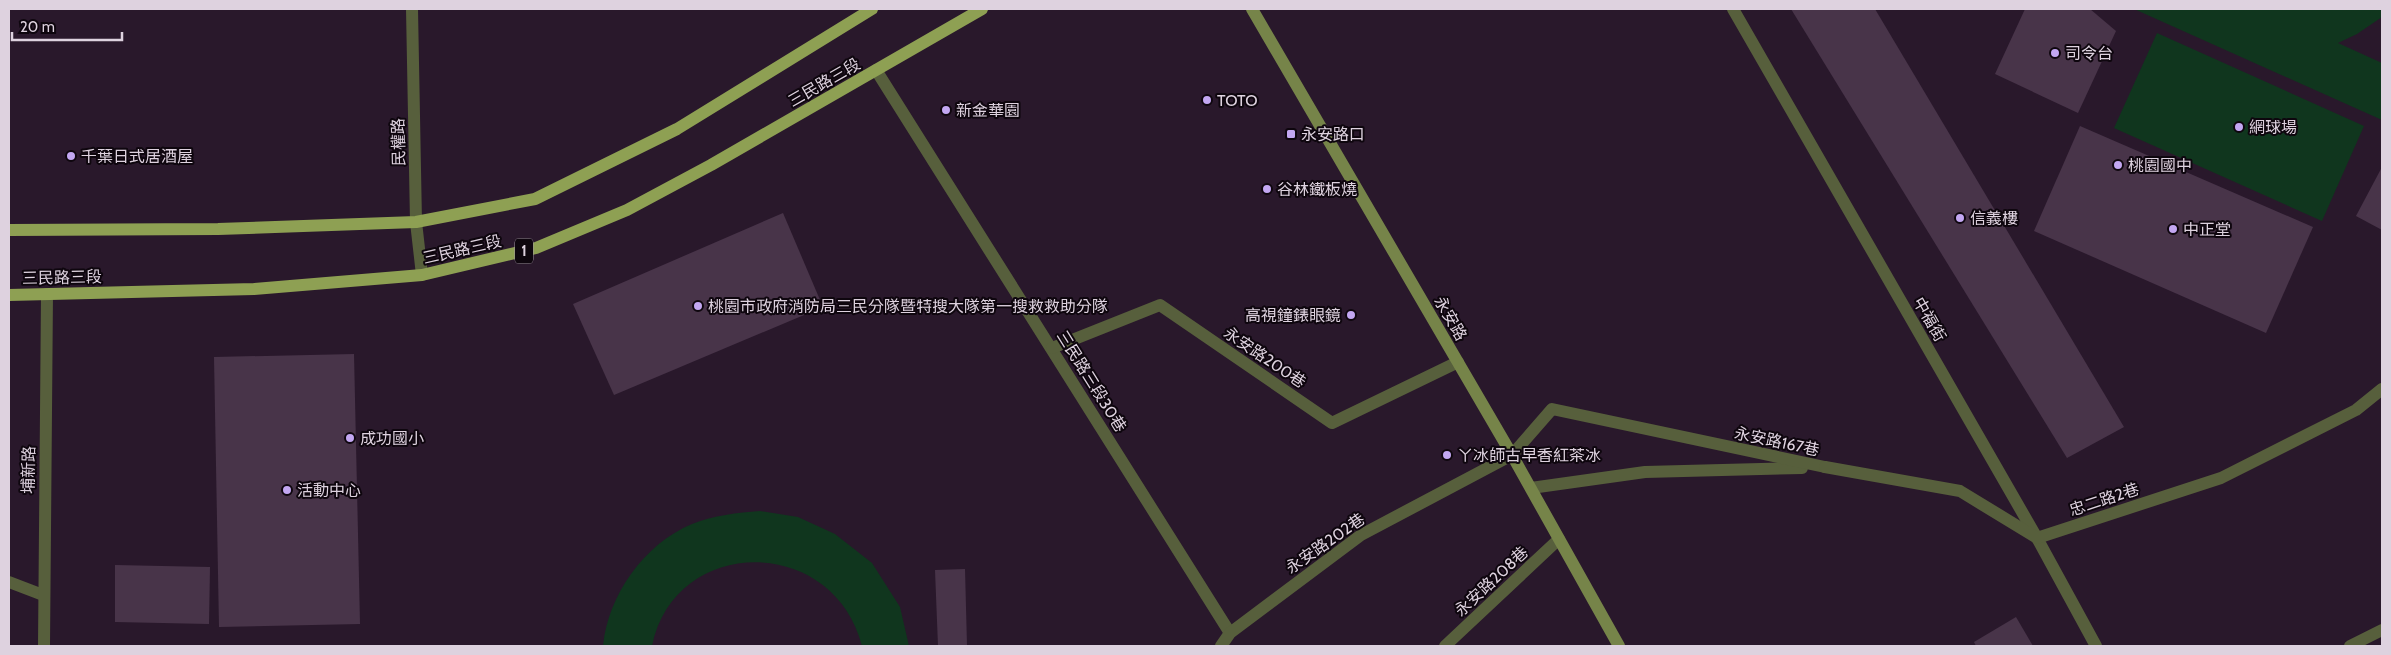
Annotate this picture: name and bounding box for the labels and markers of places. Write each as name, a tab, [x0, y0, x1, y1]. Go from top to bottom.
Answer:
place label: 司令台	[2065, 44, 2113, 63]
marker: 司令台	[2049, 47, 2061, 59]
place label: TOTO	[1217, 91, 1258, 110]
marker: TOTO	[1201, 94, 1213, 106]
place label: 新金華園	[956, 101, 1020, 120]
marker: 新金華園	[940, 104, 952, 116]
place label: 網球場	[2249, 118, 2297, 137]
marker: 網球場	[2233, 121, 2245, 133]
place label: 永安路口	[1301, 125, 1365, 144]
marker: 永安路口	[1285, 128, 1297, 140]
place label: 千葉日式居酒屋	[81, 147, 193, 166]
marker: 千葉日式居酒屋	[65, 150, 77, 162]
place label: 桃園國中	[2128, 156, 2192, 175]
marker: 桃園國中	[2112, 159, 2124, 171]
place label: 谷林鐵板燒	[1277, 180, 1357, 199]
marker: 谷林鐵板燒	[1261, 183, 1273, 195]
place label: 信義樓	[1970, 209, 2018, 228]
marker: 信義樓	[1954, 212, 1966, 224]
place label: 中正堂	[2183, 220, 2231, 239]
marker: 中正堂	[2167, 223, 2179, 235]
place label: 桃園市政府消防局三民分隊暨特搜大隊第一搜救救助分隊	[708, 297, 1108, 316]
marker: 桃園市政府消防局三民分隊暨特搜大隊第一搜救救助分隊	[692, 300, 704, 312]
place label: 高視鐘錶眼鏡	[1245, 306, 1341, 325]
marker: 高視鐘錶眼鏡	[1345, 309, 1357, 321]
place label: 成功國小	[360, 429, 424, 448]
marker: 成功國小	[344, 432, 356, 444]
place label: ㄚ冰師古早香紅茶冰	[1457, 446, 1601, 465]
marker: ㄚ冰師古早香紅茶冰	[1441, 449, 1453, 461]
place label: 活動中心	[297, 481, 361, 500]
marker: 活動中心	[281, 484, 293, 496]

